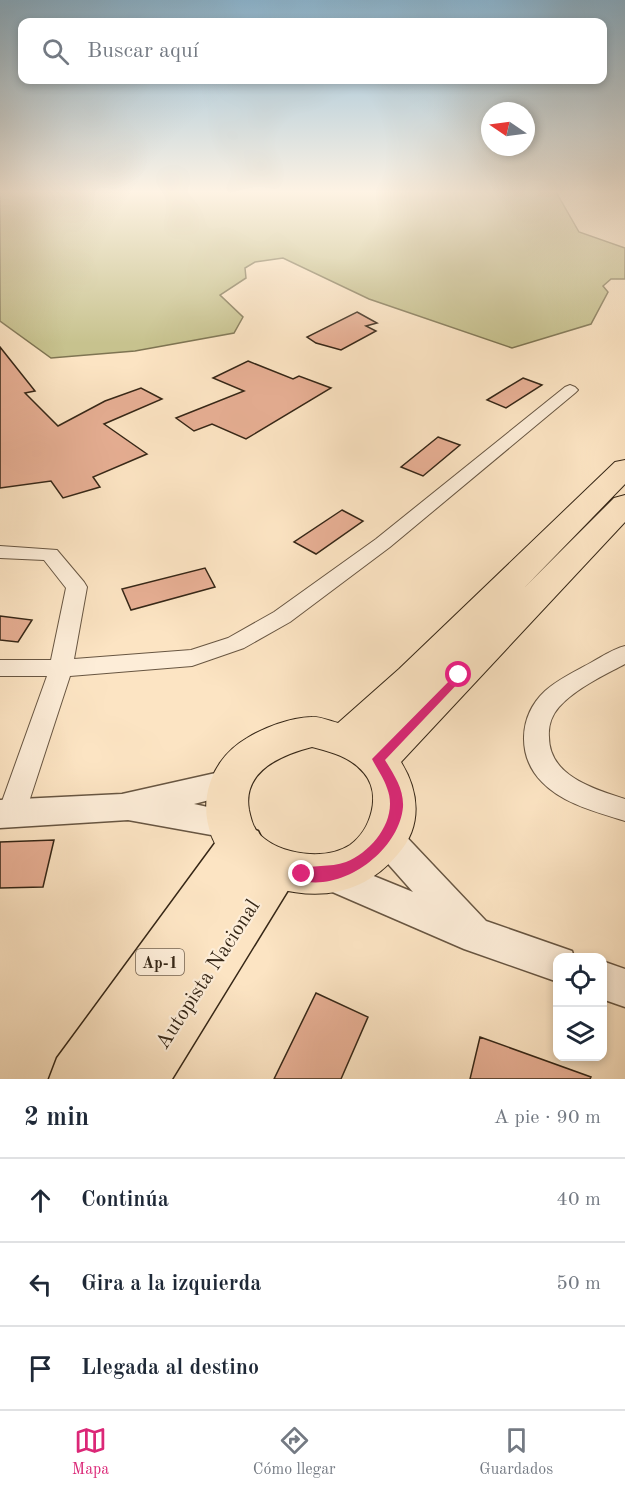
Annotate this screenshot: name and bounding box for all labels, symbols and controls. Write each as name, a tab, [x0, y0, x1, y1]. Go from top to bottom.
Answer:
search box	[18, 18, 607, 84]
icon: search	[39, 35, 72, 68]
text: Buscar aquí	[87, 40, 199, 62]
north arrow	[481, 102, 535, 156]
route start	[445, 661, 471, 687]
route end	[288, 860, 314, 886]
street label: Autopista Nacional	[152, 896, 264, 1053]
road number: Ap-1	[136, 949, 184, 975]
map controls	[553, 953, 607, 1061]
button: locate	[553, 953, 607, 1007]
button: layers	[553, 1007, 607, 1061]
text: 2 min	[24, 1105, 89, 1131]
text: A pie · 90 m	[494, 1108, 601, 1128]
icon: ahead	[24, 1184, 57, 1217]
text: Continúa	[81, 1189, 169, 1211]
text: 40 m	[556, 1190, 601, 1210]
icon: left	[24, 1268, 57, 1301]
text: Gira a la izquierda	[81, 1273, 261, 1295]
text: 50 m	[556, 1274, 601, 1294]
icon: arrive	[24, 1352, 57, 1385]
text: Llegada al destino	[81, 1357, 259, 1379]
tab: Mapa	[72, 1424, 109, 1480]
tab: Cómo llegar	[253, 1424, 336, 1480]
tab: Guardados	[479, 1424, 553, 1480]

